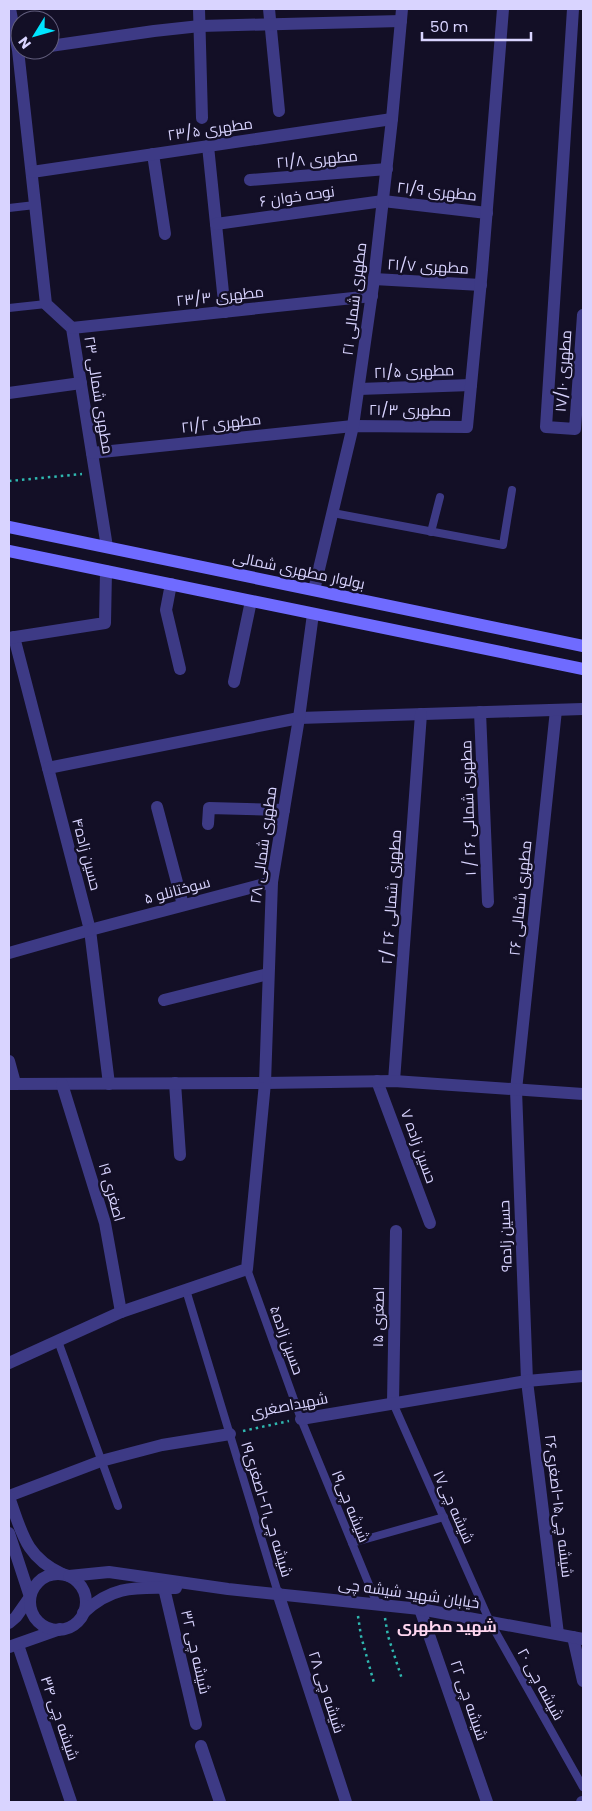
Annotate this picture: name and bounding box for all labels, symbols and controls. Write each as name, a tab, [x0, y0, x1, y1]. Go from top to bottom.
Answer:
north arrow	[10, 10, 60, 60]
scale bar	[422, 10, 531, 42]
text: 50 m	[430, 16, 468, 37]
text: N	[13, 33, 36, 53]
street label: مطهری ۲۳/۵	[166, 113, 254, 145]
street label: مطهری ۲۱/۸	[275, 145, 359, 173]
street label: مطهری ۲۱/۹	[396, 176, 478, 206]
street label: نوحه خوان ۶	[258, 180, 336, 212]
street label: مطهری شمالی ۲۱	[337, 241, 371, 357]
street label: مطهری ۲۱/۷	[387, 253, 469, 279]
street label: مطهری ۲۳/۳	[175, 281, 265, 311]
street label: مطهری ۱۷/۱۰	[550, 329, 576, 413]
street label: مطهری شمالی ۲۳	[79, 335, 119, 455]
street label: مطهری ۲۱/۵	[373, 359, 455, 383]
street label: مطهری ۲۱/۳	[369, 399, 451, 421]
street label: مطهری ۲۱/۲	[180, 408, 262, 438]
street label: بولوار مطهری شمالی	[231, 546, 367, 594]
street label: مطهری شمالی ۲۶ / ۱	[455, 740, 481, 876]
street label: مطهری شمالی ۲۸	[244, 785, 282, 905]
street label: حسین زاده۴	[67, 815, 107, 893]
street label: مطهری شمالی ۲۶ /۲	[376, 829, 406, 965]
street label: مطهری شمالی ۲۶	[503, 839, 537, 957]
street label: سوختانلو ۵	[142, 871, 212, 909]
street label: حسین زاده ۷	[396, 1106, 442, 1186]
street label: اصغری ۱۹	[94, 1160, 130, 1224]
street label: حسین زاده۹	[493, 1200, 517, 1272]
street label: اصغری ۱۵	[367, 1286, 389, 1348]
street label: حسین زاده۵	[265, 1302, 309, 1378]
street label: شهیداصغری	[248, 1387, 330, 1423]
street label: شیشه چی۱۵-اصغری۲۶	[540, 1433, 578, 1579]
street label: شیشه چی۲۱-اصغری۱۹	[236, 1438, 298, 1580]
street label: شیشه چی۱۹	[327, 1467, 375, 1545]
street label: شیشه چی۱۷	[429, 1467, 479, 1547]
street label: خیابان شهید شیشه چی	[337, 1573, 481, 1613]
street label: شیشه چی ۳۲	[176, 1608, 216, 1696]
district label: شهید مطهری	[397, 1615, 497, 1638]
street label: شیشه چی ۲۰	[513, 1644, 569, 1724]
street label: شیشه چی ۲۸	[304, 1648, 350, 1736]
street label: شیشه چی ۲۲	[445, 1657, 493, 1743]
street label: شیشه چی ۳۴	[36, 1673, 84, 1763]

